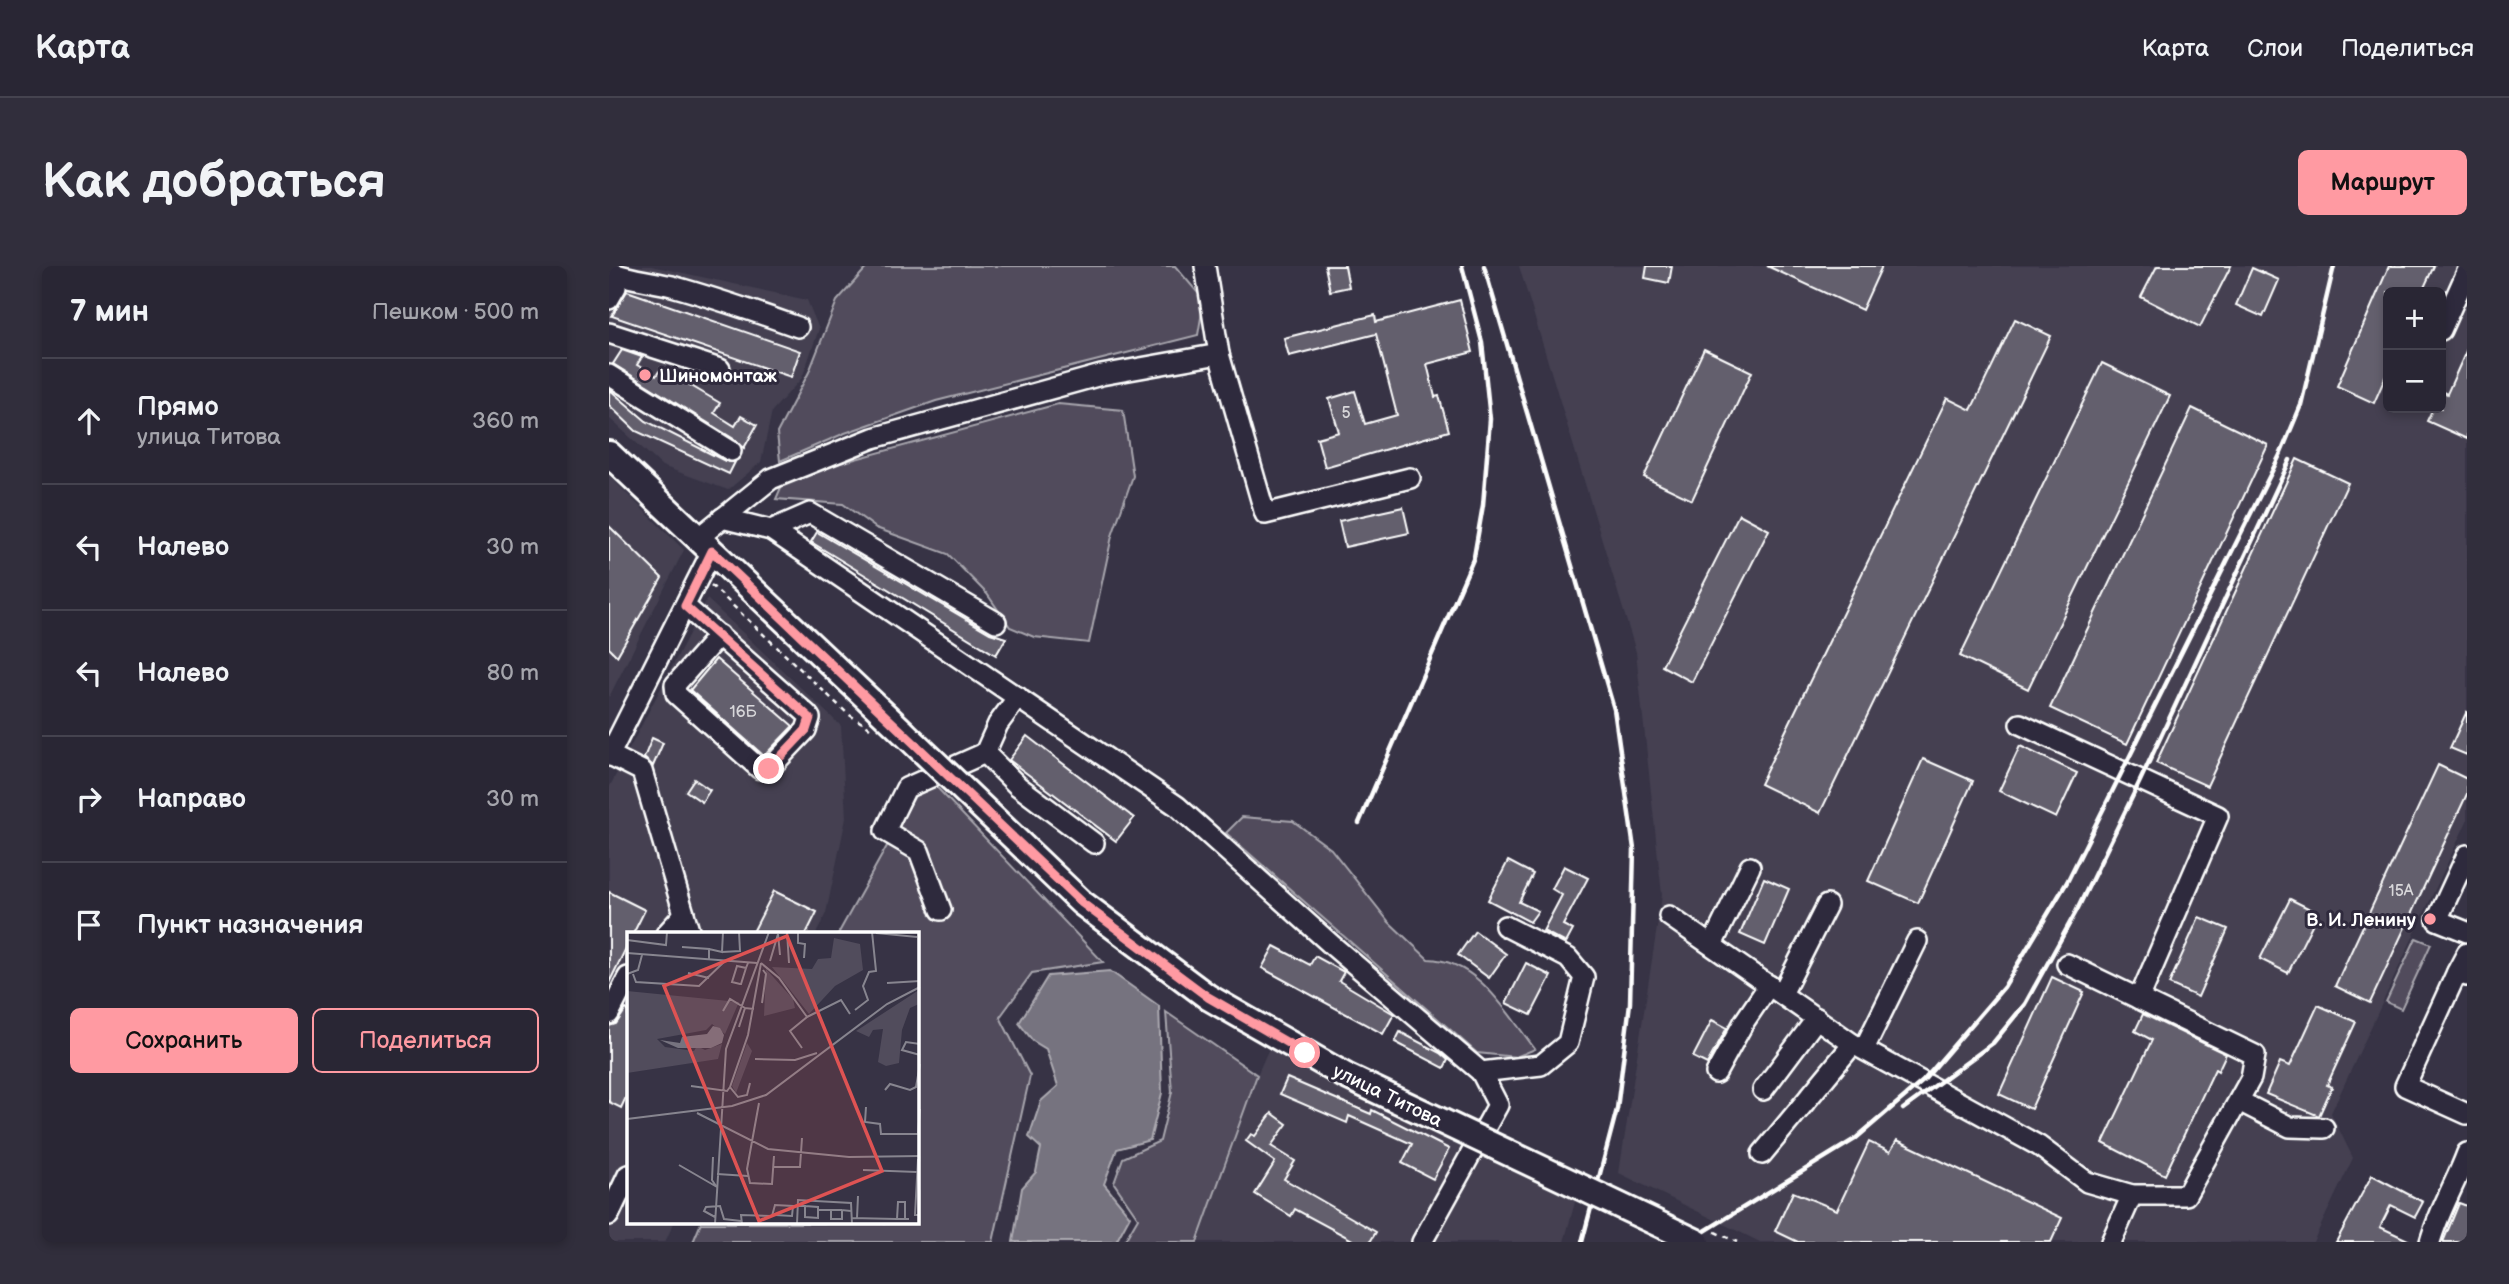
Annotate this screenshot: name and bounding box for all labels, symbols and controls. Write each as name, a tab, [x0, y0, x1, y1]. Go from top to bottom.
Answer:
text: Карта	[35, 28, 130, 68]
text: Карта	[2142, 34, 2209, 63]
text: Слои	[2247, 34, 2303, 63]
text: Поделиться	[2341, 34, 2474, 63]
button: Маршрут	[2298, 150, 2467, 215]
text: Как добраться	[42, 153, 386, 212]
map controls	[2383, 287, 2446, 413]
button: +	[2383, 287, 2446, 350]
text: 7 мин	[70, 294, 149, 330]
text: Пешком · 500 m	[372, 298, 539, 326]
button: −	[2383, 350, 2446, 413]
place label: Шиномонтаж	[659, 365, 777, 388]
marker: Шиномонтаж	[637, 367, 653, 383]
text: Прямо	[137, 392, 219, 423]
icon: ahead	[70, 402, 108, 440]
house number: 5	[1341, 404, 1351, 423]
text: 360 m	[472, 407, 539, 435]
text: улица Титова	[137, 423, 281, 451]
icon: left	[70, 528, 108, 566]
text: Налево	[137, 532, 229, 563]
text: 30 m	[486, 533, 539, 561]
icon: left	[70, 654, 108, 692]
text: Налево	[137, 658, 229, 689]
text: 80 m	[487, 659, 539, 687]
house number: 16Б	[729, 703, 757, 722]
route end	[753, 753, 784, 784]
icon: right	[70, 780, 108, 818]
text: Направо	[137, 784, 246, 815]
text: 30 m	[486, 785, 539, 813]
house number: 15А	[2388, 882, 2414, 901]
icon: arrive	[70, 906, 108, 944]
place label: В. И. Ленину	[2306, 909, 2416, 932]
text: Пункт назначения	[137, 910, 363, 941]
marker: В. И. Ленину	[2422, 911, 2438, 927]
inset map	[627, 932, 919, 1224]
button: Сохранить	[70, 1008, 298, 1073]
button: Поделиться	[312, 1008, 539, 1073]
route start	[1289, 1037, 1320, 1068]
street label: улица Титова	[1329, 1060, 1446, 1133]

